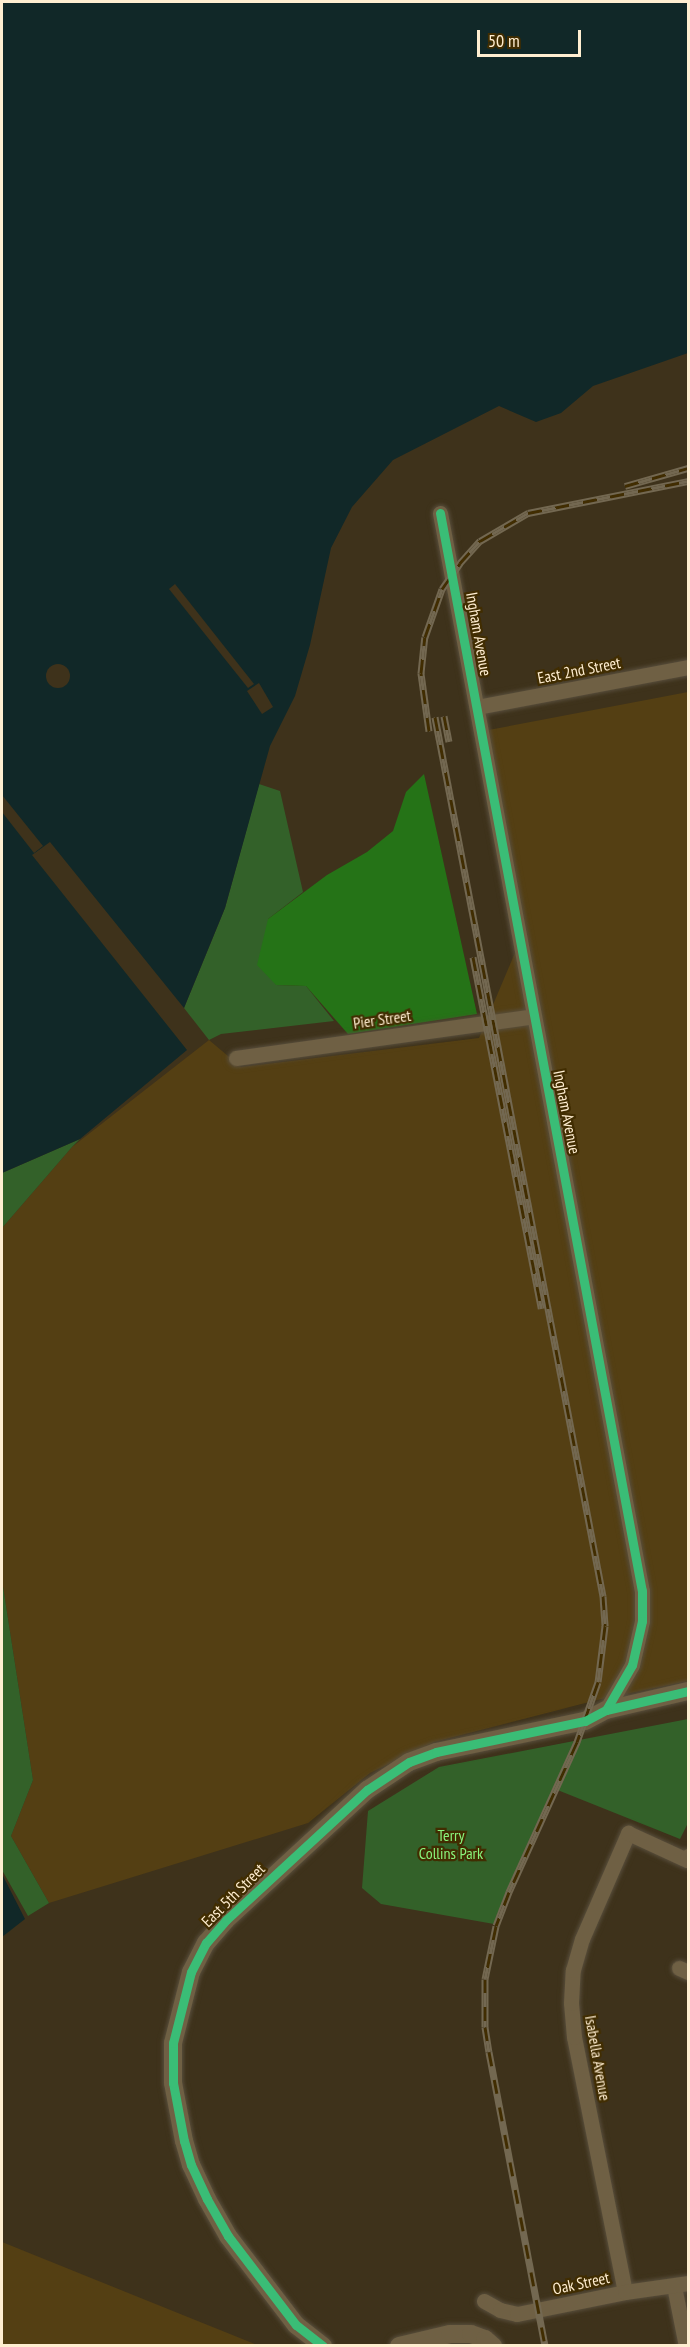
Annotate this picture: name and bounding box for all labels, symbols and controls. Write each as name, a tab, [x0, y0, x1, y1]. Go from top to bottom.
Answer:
scale bar	[480, 18, 584, 56]
text: 50 m	[488, 29, 520, 52]
street label: Ingham Avenue	[462, 590, 496, 678]
street label: East 2nd Street	[536, 653, 622, 687]
street label: Pier Street	[352, 1005, 412, 1033]
street label: Ingham Avenue	[549, 1068, 585, 1156]
park label: Terry Collins Park	[419, 1825, 483, 1863]
street label: East 5th Street	[197, 1859, 269, 1931]
street label: Isabella Avenue	[581, 2014, 615, 2102]
street label: Oak Street	[551, 2268, 611, 2298]

